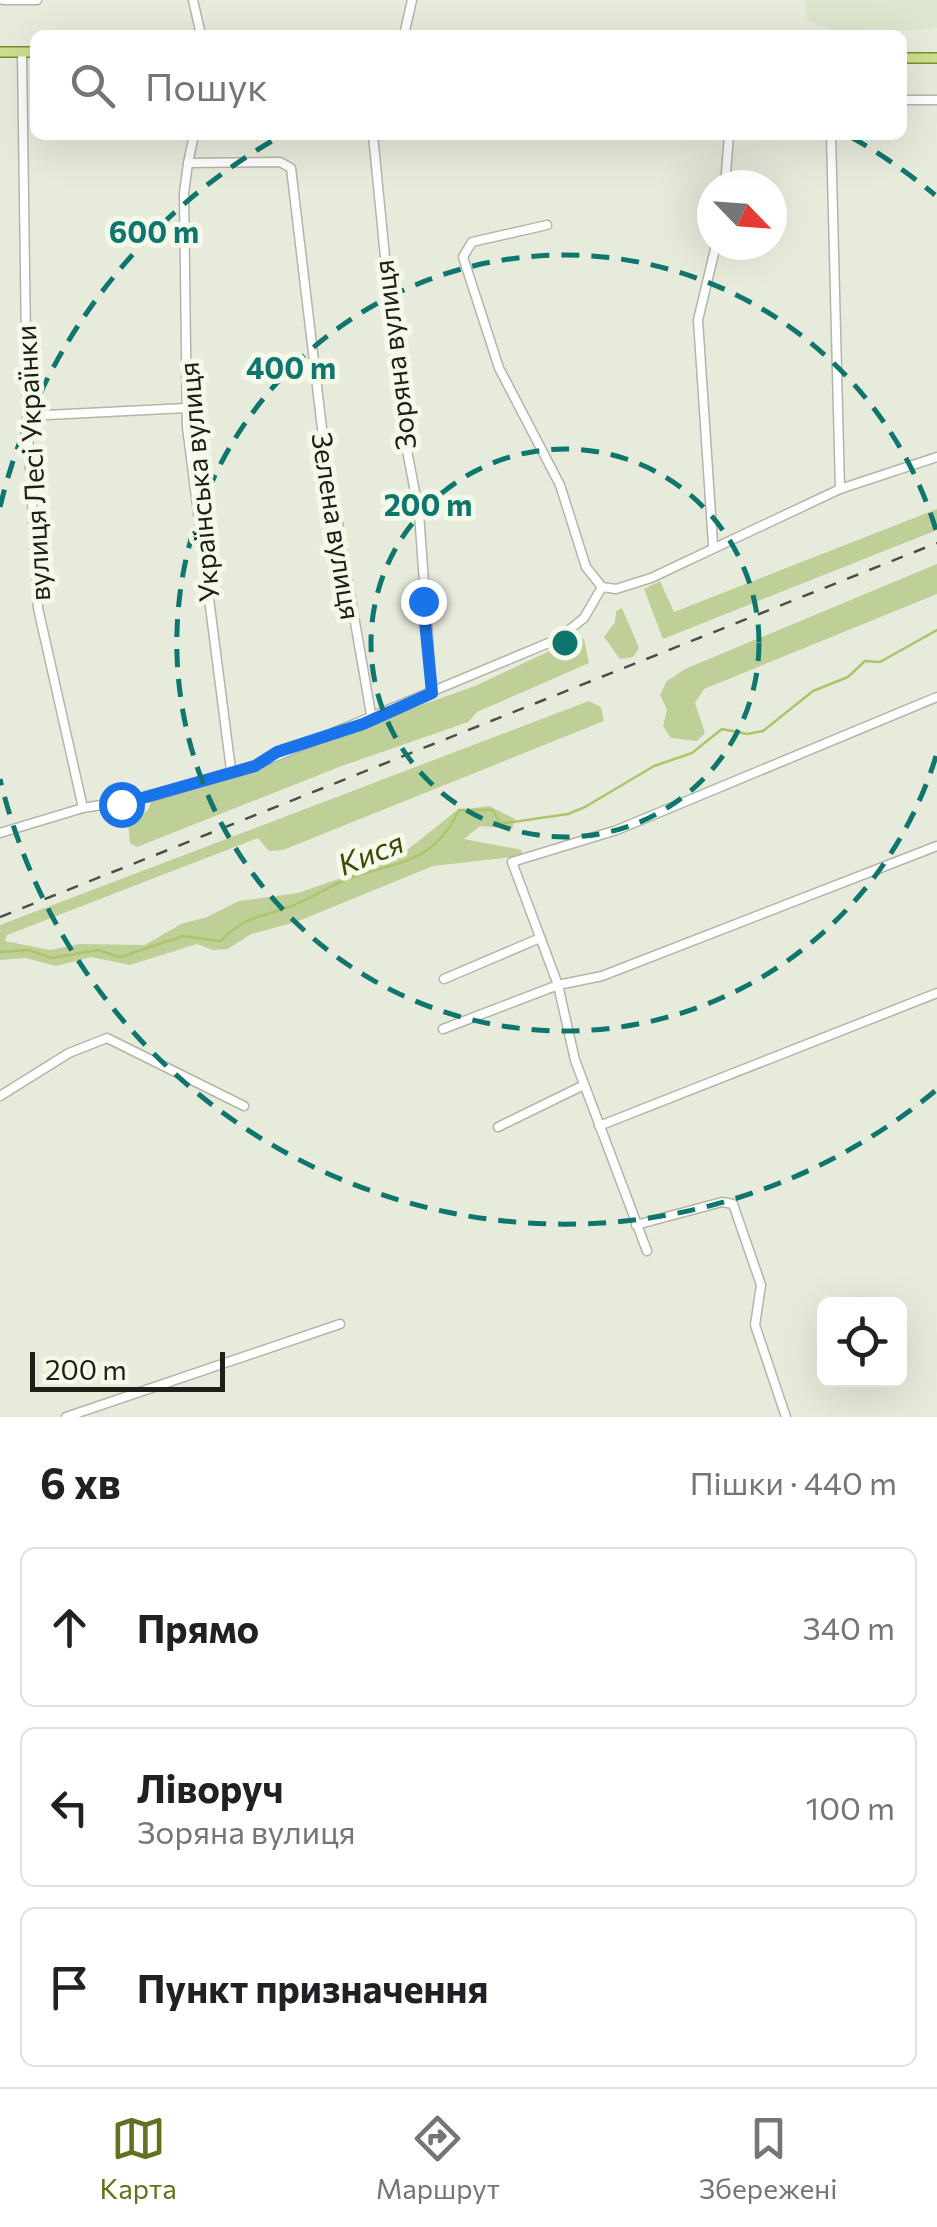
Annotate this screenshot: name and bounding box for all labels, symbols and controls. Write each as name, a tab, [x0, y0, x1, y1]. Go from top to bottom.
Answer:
search box	[30, 30, 907, 140]
icon: search	[65, 58, 120, 113]
text: Пошук	[145, 62, 268, 109]
north arrow	[697, 170, 787, 260]
text: 600 m	[109, 212, 199, 249]
street label: Зоряна вулиця	[365, 258, 423, 452]
street label: вулиця Лесі Українки	[8, 324, 56, 602]
text: 400 m	[246, 348, 336, 385]
street label: Українська вулиця	[171, 361, 225, 603]
street label: Зелена вулиця	[305, 430, 369, 622]
text: 200 m	[384, 485, 472, 522]
route end	[401, 579, 447, 625]
centre of rings	[547, 625, 583, 661]
route start	[99, 782, 145, 828]
water label: Кися	[332, 822, 408, 882]
map controls	[817, 1297, 907, 1387]
button: locate	[817, 1297, 907, 1387]
scale bar	[30, 1347, 225, 1392]
text: 200 m	[45, 1352, 127, 1386]
text: 6 хв	[40, 1456, 121, 1508]
text: Пішки · 440 m	[690, 1462, 897, 1502]
icon: ahead	[42, 1600, 97, 1655]
text: Прямо	[137, 1604, 259, 1651]
text: 340 m	[803, 1607, 895, 1647]
text: Ліворуч	[137, 1764, 284, 1811]
icon: left	[42, 1780, 97, 1835]
text: 100 m	[806, 1787, 895, 1827]
text: Зоряна вулиця	[137, 1811, 356, 1851]
icon: arrive	[42, 1960, 97, 2015]
text: Пункт призначення	[137, 1964, 488, 2011]
tab: Карта	[100, 2111, 177, 2205]
tab: Маршрут	[376, 2111, 500, 2205]
tab: Збережені	[699, 2111, 837, 2205]

